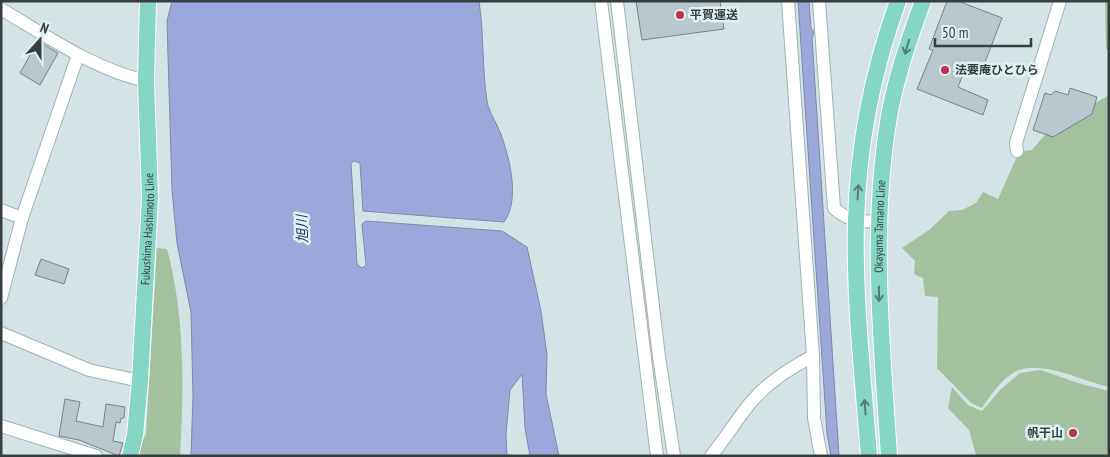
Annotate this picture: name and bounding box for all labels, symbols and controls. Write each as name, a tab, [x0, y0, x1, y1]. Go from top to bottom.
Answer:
place label: 平賀運送	[690, 7, 738, 22]
marker: 平賀運送	[674, 9, 686, 21]
north arrow	[15, 15, 65, 65]
scale bar	[935, 15, 1031, 47]
text: N	[38, 18, 51, 38]
text: 50 m	[942, 23, 968, 42]
one-way arrow	[902, 39, 912, 55]
place label: 法要庵ひとひら	[955, 62, 1039, 77]
marker: 法要庵ひとひら	[939, 64, 951, 76]
street label: Fukushima Hashimoto Line	[137, 173, 157, 285]
street label: Okayama Tamano Line	[871, 179, 888, 273]
one-way arrow	[853, 185, 862, 201]
water label: 旭川	[292, 213, 311, 243]
one-way arrow	[874, 286, 884, 302]
one-way arrow	[861, 399, 870, 415]
place label: 帆干山	[1027, 425, 1063, 440]
marker: 帆干山	[1067, 427, 1079, 439]

